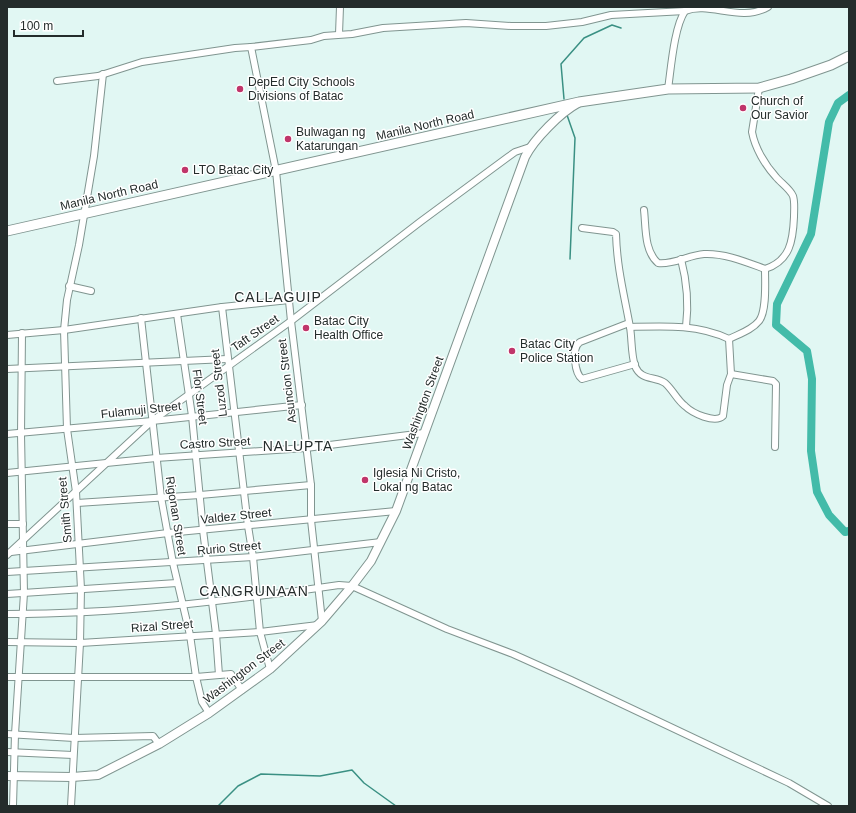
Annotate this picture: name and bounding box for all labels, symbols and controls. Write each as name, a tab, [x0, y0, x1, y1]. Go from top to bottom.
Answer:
scale bar	[14, 12, 83, 38]
text: 100 m	[20, 19, 53, 33]
place label: DepEd City Schools Divisions of Batac	[248, 75, 355, 103]
marker: DepEd City Schools Divisions of Batac	[235, 84, 245, 94]
place label: Church of Our Savior	[751, 94, 808, 122]
marker: Church of Our Savior	[738, 103, 748, 113]
street label: Manila North Road	[375, 107, 475, 143]
place label: Bulwagan ng Katarungan	[296, 125, 365, 153]
marker: Bulwagan ng Katarungan	[283, 134, 293, 144]
place label: LTO Batac City	[193, 163, 273, 177]
marker: LTO Batac City	[180, 165, 190, 175]
street label: Manila North Road	[59, 177, 159, 213]
district label: CALLAGUIP	[234, 289, 322, 305]
street label: Taft Street	[229, 311, 282, 354]
place label: Batac City Health Office	[314, 314, 383, 342]
marker: Batac City Health Office	[301, 323, 311, 333]
street label: Asuncion Street	[275, 337, 299, 424]
place label: Batac City Police Station	[520, 337, 593, 365]
marker: Batac City Police Station	[507, 346, 517, 356]
street label: Luzod Street	[208, 348, 230, 418]
street label: Washington Street	[400, 354, 447, 452]
street label: Flor Street	[190, 368, 210, 426]
street label: Fulamuji Street	[100, 399, 183, 421]
street label: Castro Street	[179, 434, 251, 452]
district label: NALUPTA	[263, 438, 333, 454]
place label: Iglesia Ni Cristo, Lokal ng Batac	[373, 466, 460, 494]
street label: Rigonan Street	[163, 475, 189, 557]
marker: Iglesia Ni Cristo, Lokal ng Batac	[360, 475, 370, 485]
street label: Smith Street	[55, 476, 75, 544]
street label: Valdez Street	[200, 505, 273, 527]
street label: Rurio Street	[196, 538, 262, 558]
district label: CANGRUNAAN	[199, 583, 309, 599]
street label: Rizal Street	[131, 617, 194, 635]
street label: Washington Street	[201, 635, 288, 706]

